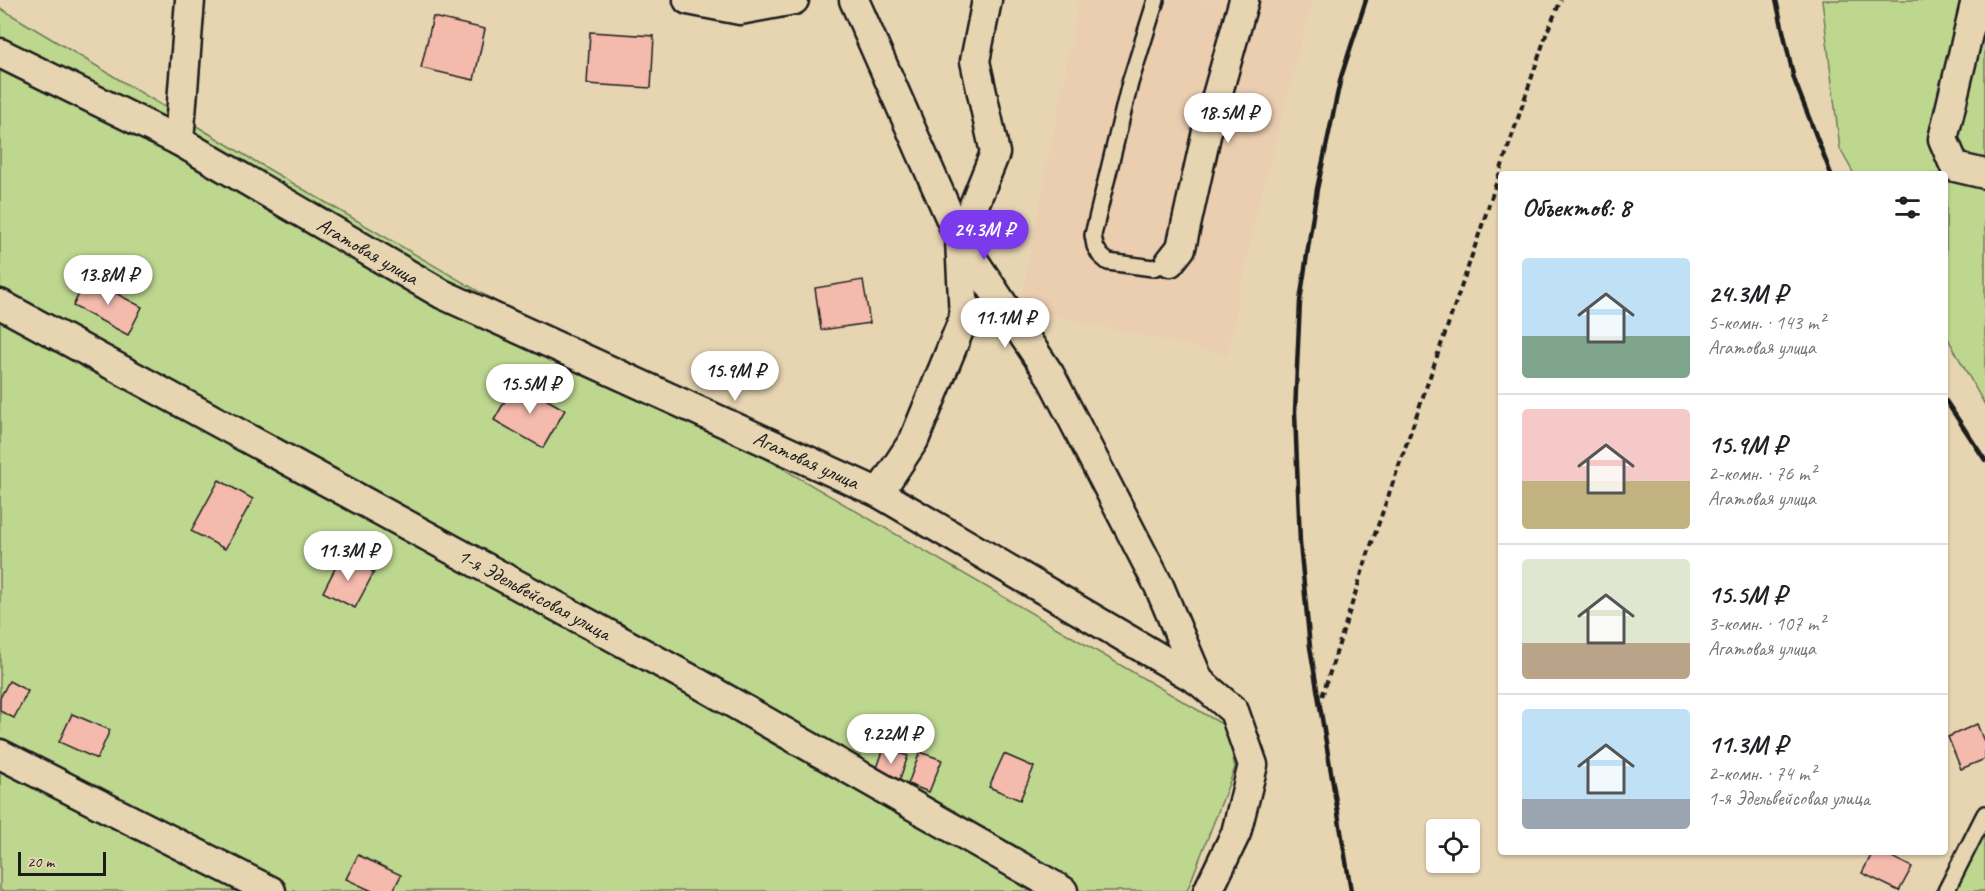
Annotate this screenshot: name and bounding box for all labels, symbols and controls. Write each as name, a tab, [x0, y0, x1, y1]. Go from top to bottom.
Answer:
pin: 18.5M ₽	[1173, 93, 1283, 144]
text: 18.5M ₽	[1198, 100, 1258, 125]
text: Объектов: 8	[1522, 191, 1631, 224]
icon: filters	[1891, 191, 1924, 224]
pin: 24.3M ₽	[929, 210, 1039, 261]
street label: Агатовая улица	[313, 211, 425, 291]
text: 24.3M ₽	[954, 217, 1014, 242]
pin: 13.8M ₽	[53, 255, 163, 306]
text: 13.8M ₽	[78, 262, 138, 287]
text: 24.3M ₽	[1708, 277, 1787, 310]
icon: home	[1570, 282, 1642, 354]
pin: 11.1M ₽	[950, 298, 1060, 349]
text: 11.1M ₽	[975, 305, 1035, 330]
text: 5-комн. · 143 m²	[1708, 310, 1825, 335]
text: Агатовая улица	[1708, 335, 1815, 360]
pin: 15.9M ₽	[680, 351, 790, 402]
text: 15.9M ₽	[705, 358, 765, 383]
pin: 15.5M ₽	[475, 364, 585, 415]
text: 15.5M ₽	[500, 371, 560, 396]
street label: Агатовая улица	[749, 425, 865, 496]
text: 15.9M ₽	[1708, 428, 1786, 461]
icon: home	[1570, 433, 1642, 505]
text: 2-комн. · 76 m²	[1708, 461, 1816, 486]
text: Агатовая улица	[1708, 486, 1815, 511]
pin: 11.3M ₽	[293, 531, 403, 582]
text: 11.3M ₽	[318, 538, 378, 563]
street label: 1-я Эдельвейсовая улица	[453, 542, 617, 647]
text: 15.5M ₽	[1708, 578, 1786, 611]
icon: home	[1570, 583, 1642, 655]
text: 3-комн. · 107 m²	[1708, 611, 1825, 636]
text: Агатовая улица	[1708, 636, 1815, 661]
pin: 9.22M ₽	[836, 714, 946, 765]
text: 9.22M ₽	[861, 721, 921, 746]
text: 11.3M ₽	[1708, 728, 1787, 761]
icon: home	[1570, 733, 1642, 805]
text: 2-комн. · 74 m²	[1708, 761, 1816, 786]
text: 1-я Эдельвейсовая улица	[1708, 786, 1870, 811]
map controls	[1426, 819, 1480, 873]
button: locate	[1426, 819, 1480, 873]
scale bar	[18, 849, 106, 876]
text: 20 m	[27, 852, 54, 872]

